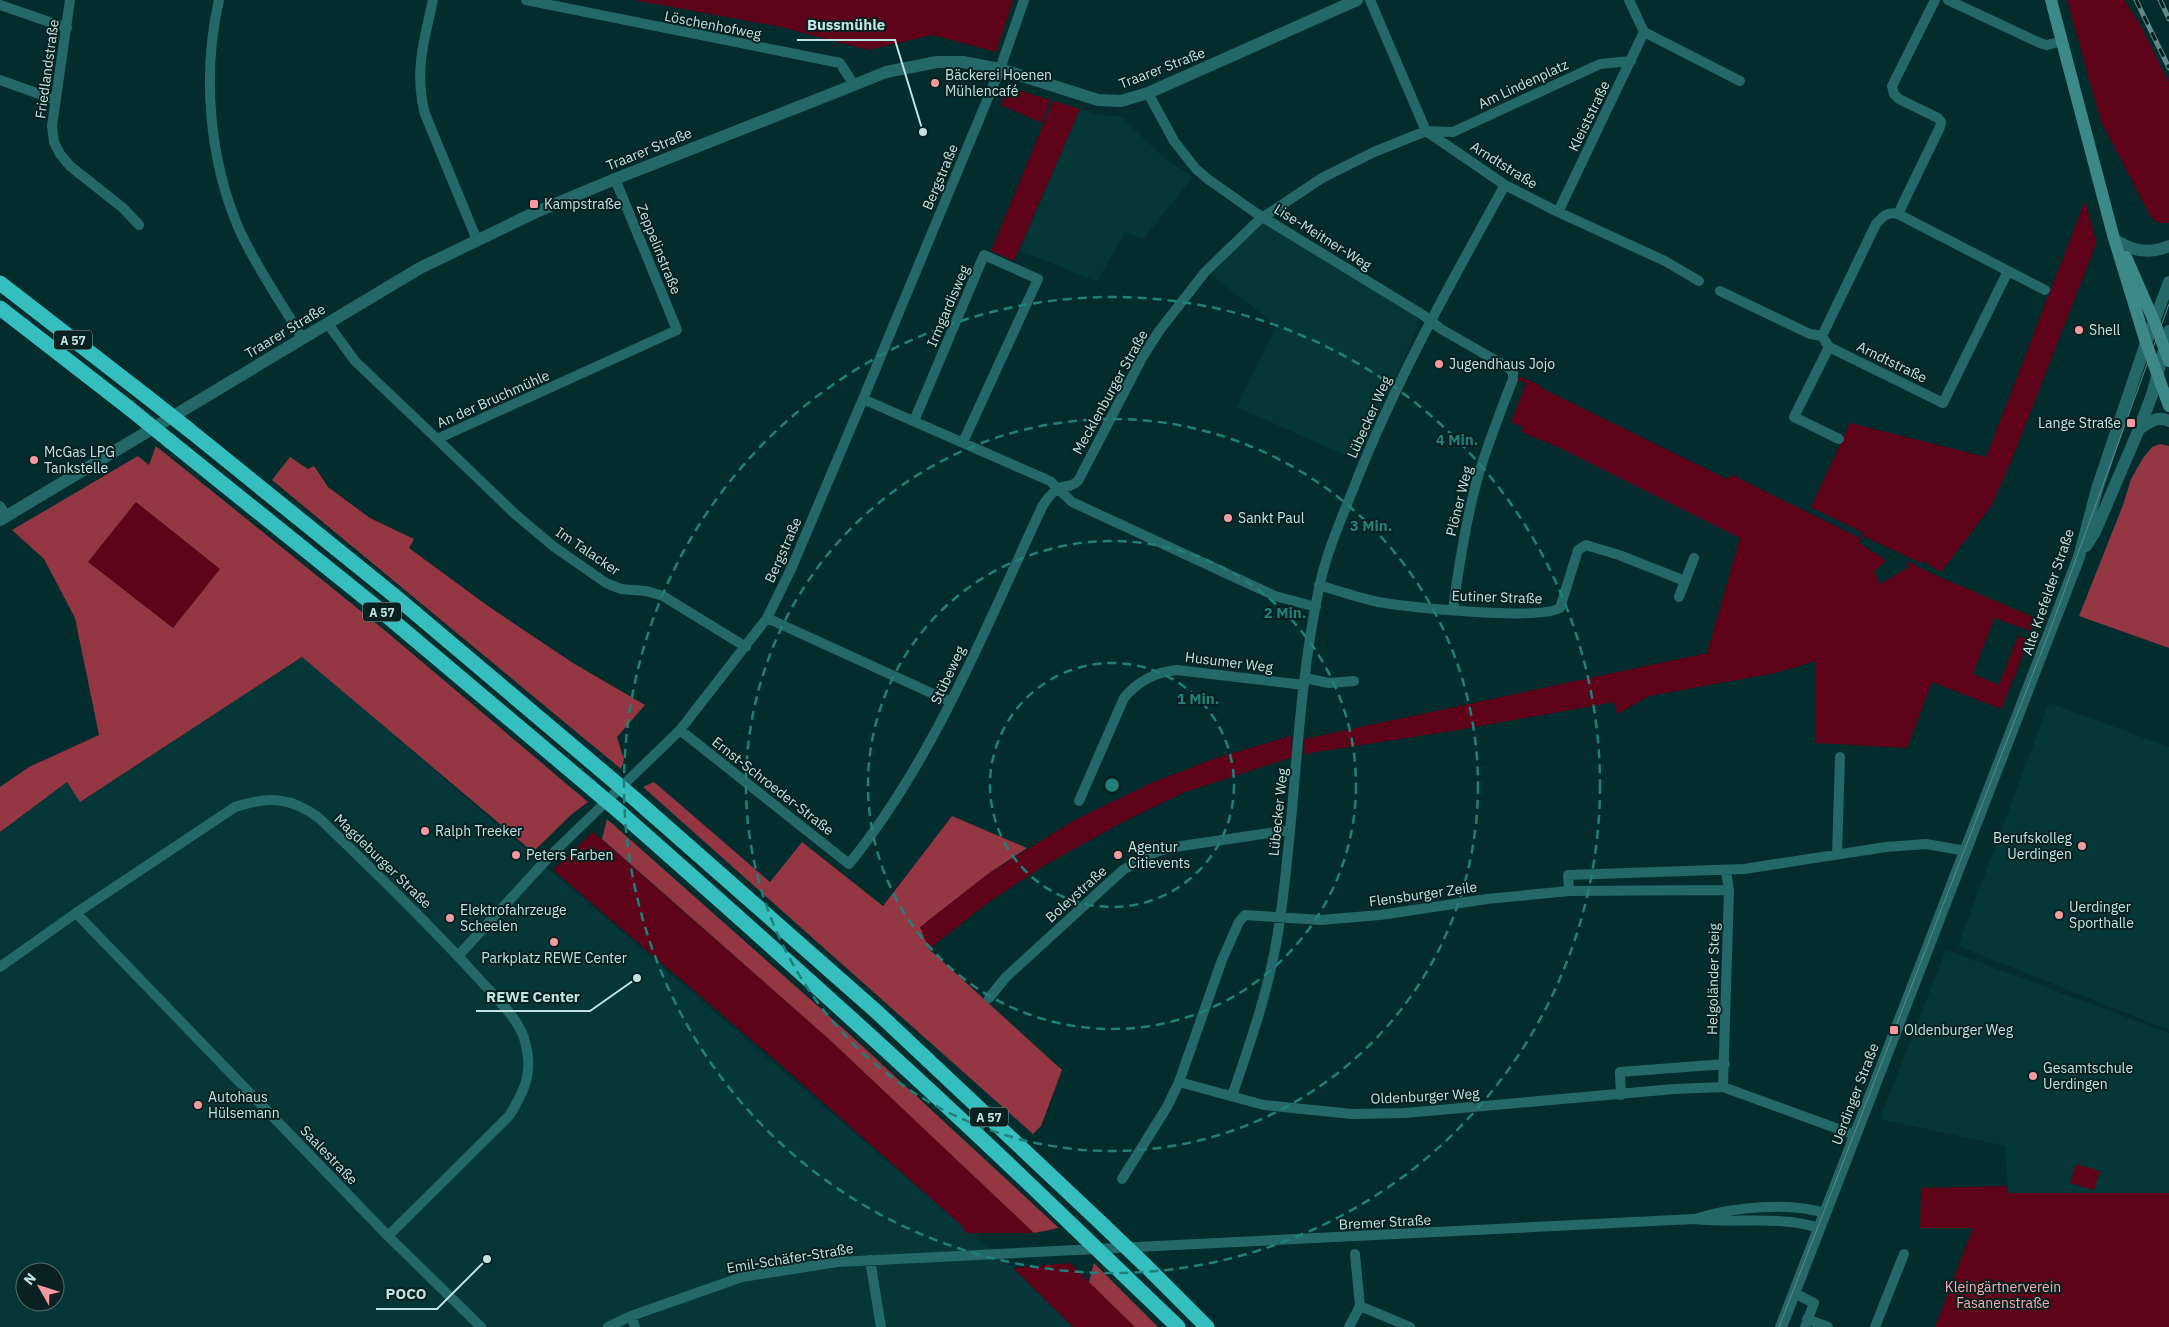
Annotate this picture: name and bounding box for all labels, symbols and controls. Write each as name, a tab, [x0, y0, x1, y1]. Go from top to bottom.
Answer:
street label: Löschenhofweg	[663, 7, 763, 43]
callout: Bussmühle	[797, 10, 895, 40]
text: Bussmühle	[807, 15, 885, 34]
street label: Friedlandstraße	[31, 18, 63, 120]
street label: Traarer Straße	[1116, 43, 1208, 93]
street label: Am Lindenplatz	[1475, 55, 1571, 113]
place label: Bäckerei Hoenen Mühlencafé	[945, 66, 1052, 100]
marker: Bäckerei Hoenen Mühlencafé	[929, 77, 941, 89]
street label: Kleiststraße	[1564, 77, 1614, 154]
street label: Traarer Straße	[603, 124, 695, 174]
street label: Arndtstraße	[1467, 137, 1541, 193]
street label: Bergstraße	[918, 141, 962, 213]
place label: Kampstraße	[544, 195, 622, 213]
marker: Kampstraße	[528, 198, 540, 210]
street label: Lise-Meitner-Weg	[1271, 200, 1376, 274]
street label: Zeppelinstraße	[633, 201, 685, 297]
street label: Irmgardisweg	[923, 262, 973, 350]
street label: Traarer Straße	[241, 300, 329, 362]
place label: Shell	[2089, 321, 2121, 339]
marker: Shell	[2073, 324, 2085, 336]
street label: Mecklenburger Straße	[1068, 326, 1152, 457]
road number: A 57	[54, 330, 92, 350]
street label: Arndtstraße	[1854, 337, 1930, 387]
place label: Jugendhaus Jojo	[1449, 355, 1555, 373]
marker: Jugendhaus Jojo	[1433, 358, 1445, 370]
street label: An der Bruchmühle	[434, 366, 552, 432]
street label: Lübecker Weg	[1343, 372, 1395, 461]
place label: Lange Straße	[2038, 414, 2121, 432]
marker: Lange Straße	[2125, 417, 2137, 429]
text: 4 Min.	[1436, 430, 1478, 449]
place label: McGas LPG Tankstelle	[44, 443, 115, 477]
marker: McGas LPG Tankstelle	[28, 454, 40, 466]
street label: Plöner Weg	[1442, 464, 1477, 538]
place label: Sankt Paul	[1238, 509, 1305, 527]
marker: Sankt Paul	[1222, 512, 1234, 524]
street label: Bergstraße	[761, 514, 806, 586]
text: 3 Min.	[1350, 516, 1392, 535]
street label: Im Talacker	[552, 523, 624, 579]
street label: Alte Krefelder Straße	[2018, 526, 2078, 658]
street label: Eutiner Straße	[1451, 586, 1543, 608]
road number: A 57	[363, 602, 401, 622]
text: 2 Min.	[1264, 603, 1306, 622]
street label: Stübeweg	[927, 642, 970, 707]
street label: Husumer Weg	[1184, 648, 1275, 676]
text: 1 Min.	[1177, 689, 1219, 708]
street label: Ernst-Schroeder-Straße	[708, 733, 838, 839]
street label: Lübecker Weg	[1264, 767, 1292, 857]
centre of rings	[1103, 776, 1121, 794]
street label: Magdeburger Straße	[331, 810, 436, 912]
place label: Ralph Treeker	[435, 822, 522, 840]
marker: Ralph Treeker	[419, 825, 431, 837]
place label: Berufskolleg Uerdingen	[1993, 829, 2073, 863]
place label: Agentur Citievents	[1128, 838, 1191, 872]
marker: Berufskolleg Uerdingen	[2076, 840, 2088, 852]
place label: Peters Farben	[526, 846, 613, 864]
marker: Peters Farben	[510, 849, 522, 861]
marker: Agentur Citievents	[1112, 849, 1124, 861]
street label: Boleystraße	[1042, 862, 1111, 926]
street label: Flensburger Zeile	[1368, 877, 1479, 911]
place label: Uerdinger Sporthalle	[2069, 898, 2134, 932]
place label: Elektrofahrzeuge Scheelen	[460, 901, 567, 935]
marker: Uerdinger Sporthalle	[2053, 909, 2065, 921]
marker: Elektrofahrzeuge Scheelen	[444, 912, 456, 924]
street label: Helgoländer Steig	[1703, 922, 1723, 1035]
marker: Parkplatz REWE Center	[548, 936, 560, 948]
place label: Parkplatz REWE Center	[481, 949, 627, 967]
callout: REWE Center	[476, 981, 590, 1011]
text: REWE Center	[486, 987, 580, 1006]
place label: Oldenburger Weg	[1904, 1021, 2014, 1039]
marker: Oldenburger Weg	[1888, 1024, 1900, 1036]
street label: Uerdinger Straße	[1827, 1040, 1883, 1147]
place label: Gesamtschule Uerdingen	[2043, 1059, 2133, 1093]
marker: Gesamtschule Uerdingen	[2027, 1070, 2039, 1082]
street label: Oldenburger Weg	[1370, 1084, 1481, 1108]
place label: Autohaus Hülsemann	[208, 1088, 280, 1122]
marker: Autohaus Hülsemann	[192, 1099, 204, 1111]
road number: A 57	[970, 1108, 1008, 1126]
street label: Saalestraße	[296, 1122, 362, 1189]
street label: Bremer Straße	[1338, 1211, 1432, 1233]
street label: Emil-Schäfer-Straße	[725, 1239, 855, 1277]
north arrow	[15, 1262, 65, 1312]
text: N	[20, 1269, 40, 1288]
park label: Kleingärtnerverein Fasanenstraße	[1945, 1278, 2061, 1312]
callout: POCO	[376, 1279, 437, 1309]
text: POCO	[386, 1284, 426, 1303]

